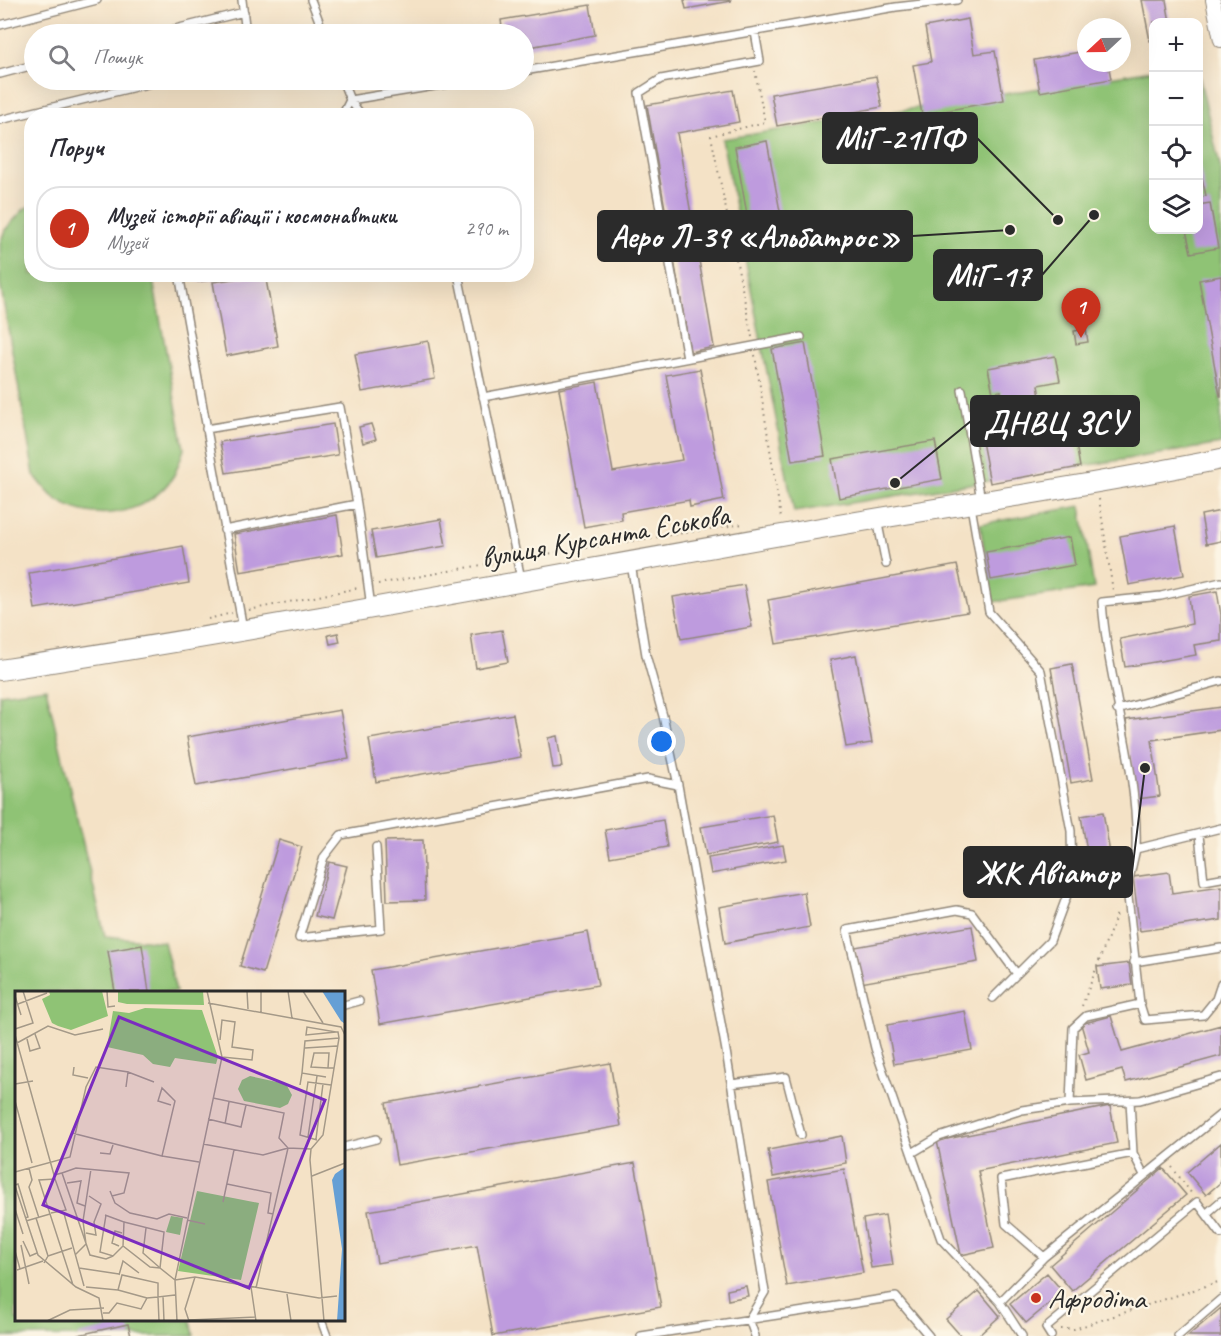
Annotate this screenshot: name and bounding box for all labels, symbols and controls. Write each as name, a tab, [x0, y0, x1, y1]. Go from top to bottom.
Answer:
north arrow	[1077, 18, 1131, 72]
map controls	[1149, 18, 1203, 234]
button: +	[1149, 18, 1203, 72]
search box	[24, 24, 534, 90]
icon: search	[45, 41, 78, 74]
text: Пошук	[93, 43, 142, 71]
button: −	[1149, 72, 1203, 126]
callout: МіГ-21ПФ	[823, 113, 977, 163]
text: МіГ-21ПФ	[835, 118, 967, 159]
button: locate	[1149, 126, 1203, 180]
text: Поруч	[48, 131, 104, 164]
button: layers	[1149, 180, 1203, 234]
text: Музей історії авіації і космонавтики	[107, 202, 397, 230]
callout: Аеро Л-39 «Альбатрос»	[598, 211, 912, 261]
text: 1	[65, 216, 74, 241]
text: 290 m	[465, 216, 508, 241]
text: Аеро Л-39 «Альбатрос»	[610, 216, 900, 257]
text: Музей	[107, 230, 148, 255]
callout: МіГ-17	[934, 250, 1042, 300]
text: МіГ-17	[946, 255, 1034, 296]
pin: 1	[1062, 288, 1100, 338]
callout: ДНВЦ ЗСУ	[971, 396, 1139, 446]
text: ДНВЦ ЗСУ	[984, 402, 1132, 443]
street label: вулиця Курсанта Єськова	[478, 495, 734, 577]
your location	[647, 727, 676, 756]
callout: ЖК Авіатор	[964, 847, 1132, 897]
text: ЖК Авіатор	[976, 852, 1122, 893]
inset map	[15, 991, 345, 1321]
place label: Афродіта	[1048, 1279, 1148, 1317]
marker: Афродіта	[1029, 1291, 1043, 1305]

